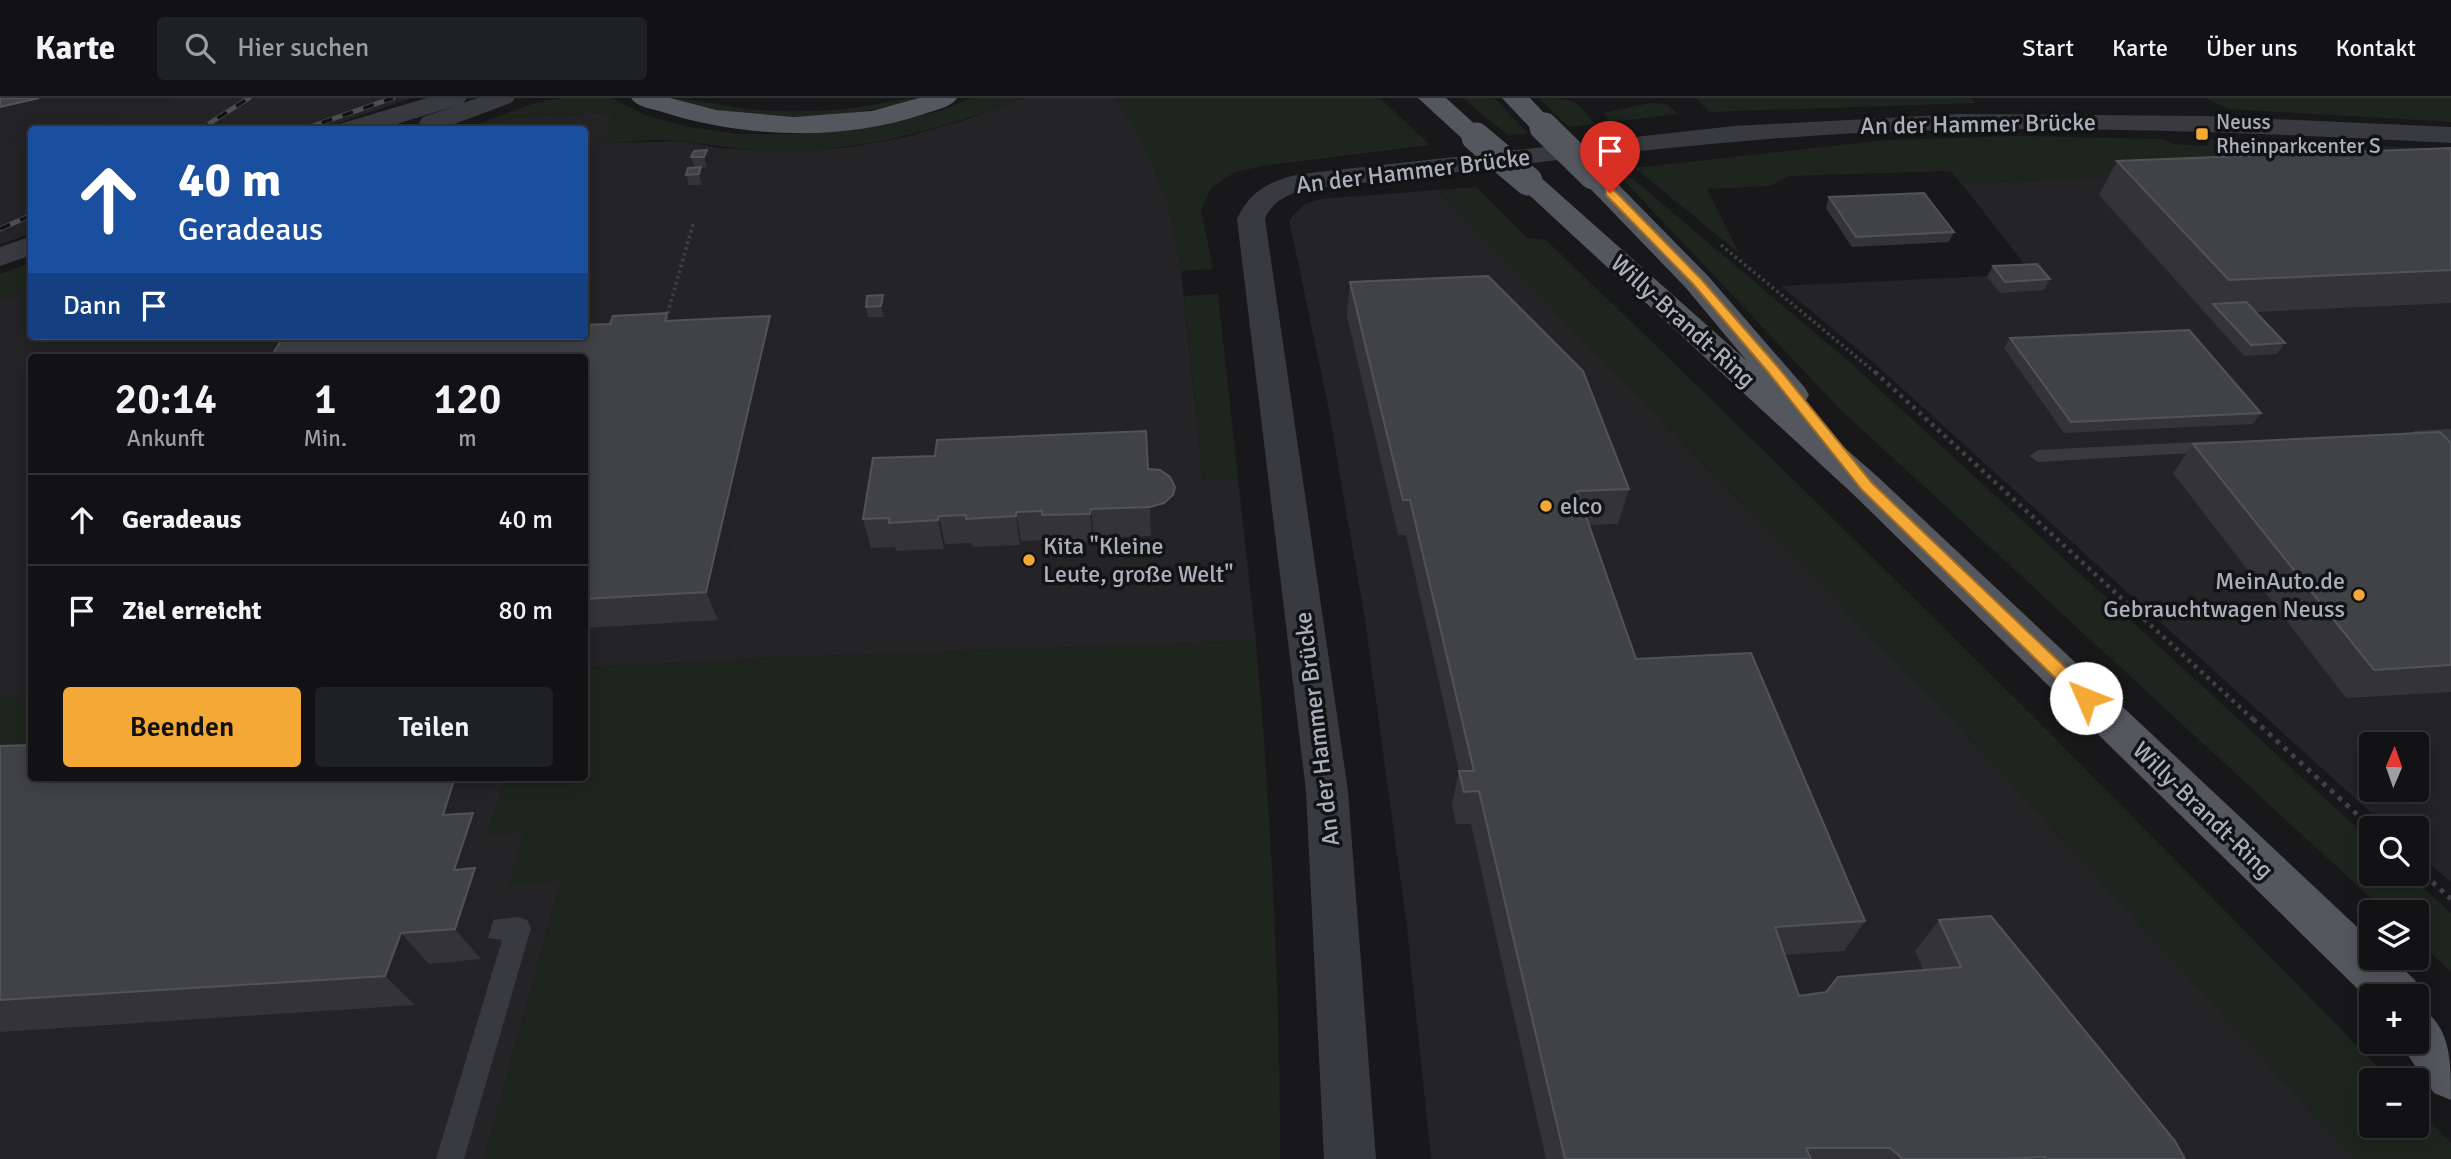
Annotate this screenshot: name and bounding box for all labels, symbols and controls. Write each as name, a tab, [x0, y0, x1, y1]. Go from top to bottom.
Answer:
search box	[157, 17, 647, 80]
text: Karte	[35, 28, 115, 69]
icon: search	[181, 29, 219, 67]
text: Hier suchen	[237, 32, 369, 64]
text: Start	[2022, 33, 2074, 63]
text: Karte	[2112, 33, 2168, 63]
text: Über uns	[2206, 33, 2298, 63]
text: Kontakt	[2336, 33, 2416, 63]
street label: An der Hammer Brücke	[1860, 107, 2096, 141]
place label: Neuss Rheinparkcenter S	[2216, 109, 2381, 159]
pin	[1580, 121, 1640, 193]
marker: Neuss Rheinparkcenter S	[2194, 126, 2210, 142]
icon: arrive	[1591, 132, 1629, 170]
street label: An der Hammer Brücke	[1294, 142, 1532, 200]
text: 40 m	[178, 150, 281, 210]
icon: ahead	[63, 154, 154, 245]
text: Geradeaus	[178, 210, 323, 249]
street label: Willy-Brandt-Ring	[1604, 248, 1762, 394]
icon: arrive	[135, 287, 173, 325]
text: Dann	[63, 290, 121, 322]
text: 20:14	[114, 374, 217, 425]
text: 1	[314, 374, 337, 425]
text: 120	[433, 374, 501, 425]
text: Ankunft	[127, 424, 205, 453]
text: Min.	[304, 424, 347, 453]
text: m	[458, 424, 477, 453]
place label: elco	[1560, 491, 1602, 521]
marker: elco	[1538, 498, 1554, 514]
icon: ahead	[63, 501, 101, 539]
text: Geradeaus	[122, 504, 241, 536]
text: 40 m	[498, 504, 553, 536]
place label: Kita "Kleine Leute, große Welt"	[1043, 531, 1233, 589]
marker: Kita "Kleine Leute, große Welt"	[1021, 552, 1037, 568]
place label: MeinAuto.de Gebrauchtwagen Neuss	[2103, 566, 2345, 624]
marker: MeinAuto.de Gebrauchtwagen Neuss	[2351, 587, 2367, 603]
icon: arrive	[63, 592, 101, 630]
text: Ziel erreicht	[122, 595, 262, 627]
text: 80 m	[498, 595, 553, 627]
street label: An der Hammer Brücke	[1288, 610, 1346, 848]
position arrow	[2049, 661, 2123, 735]
button: Beenden	[63, 687, 301, 767]
button: Teilen	[315, 687, 553, 767]
north arrow	[2359, 732, 2429, 802]
map controls	[2359, 732, 2429, 1138]
street label: Willy-Brandt-Ring	[2126, 735, 2280, 885]
button: search	[2359, 816, 2429, 886]
button: layers	[2359, 900, 2429, 970]
button: +	[2359, 984, 2429, 1054]
button: −	[2359, 1068, 2429, 1138]

